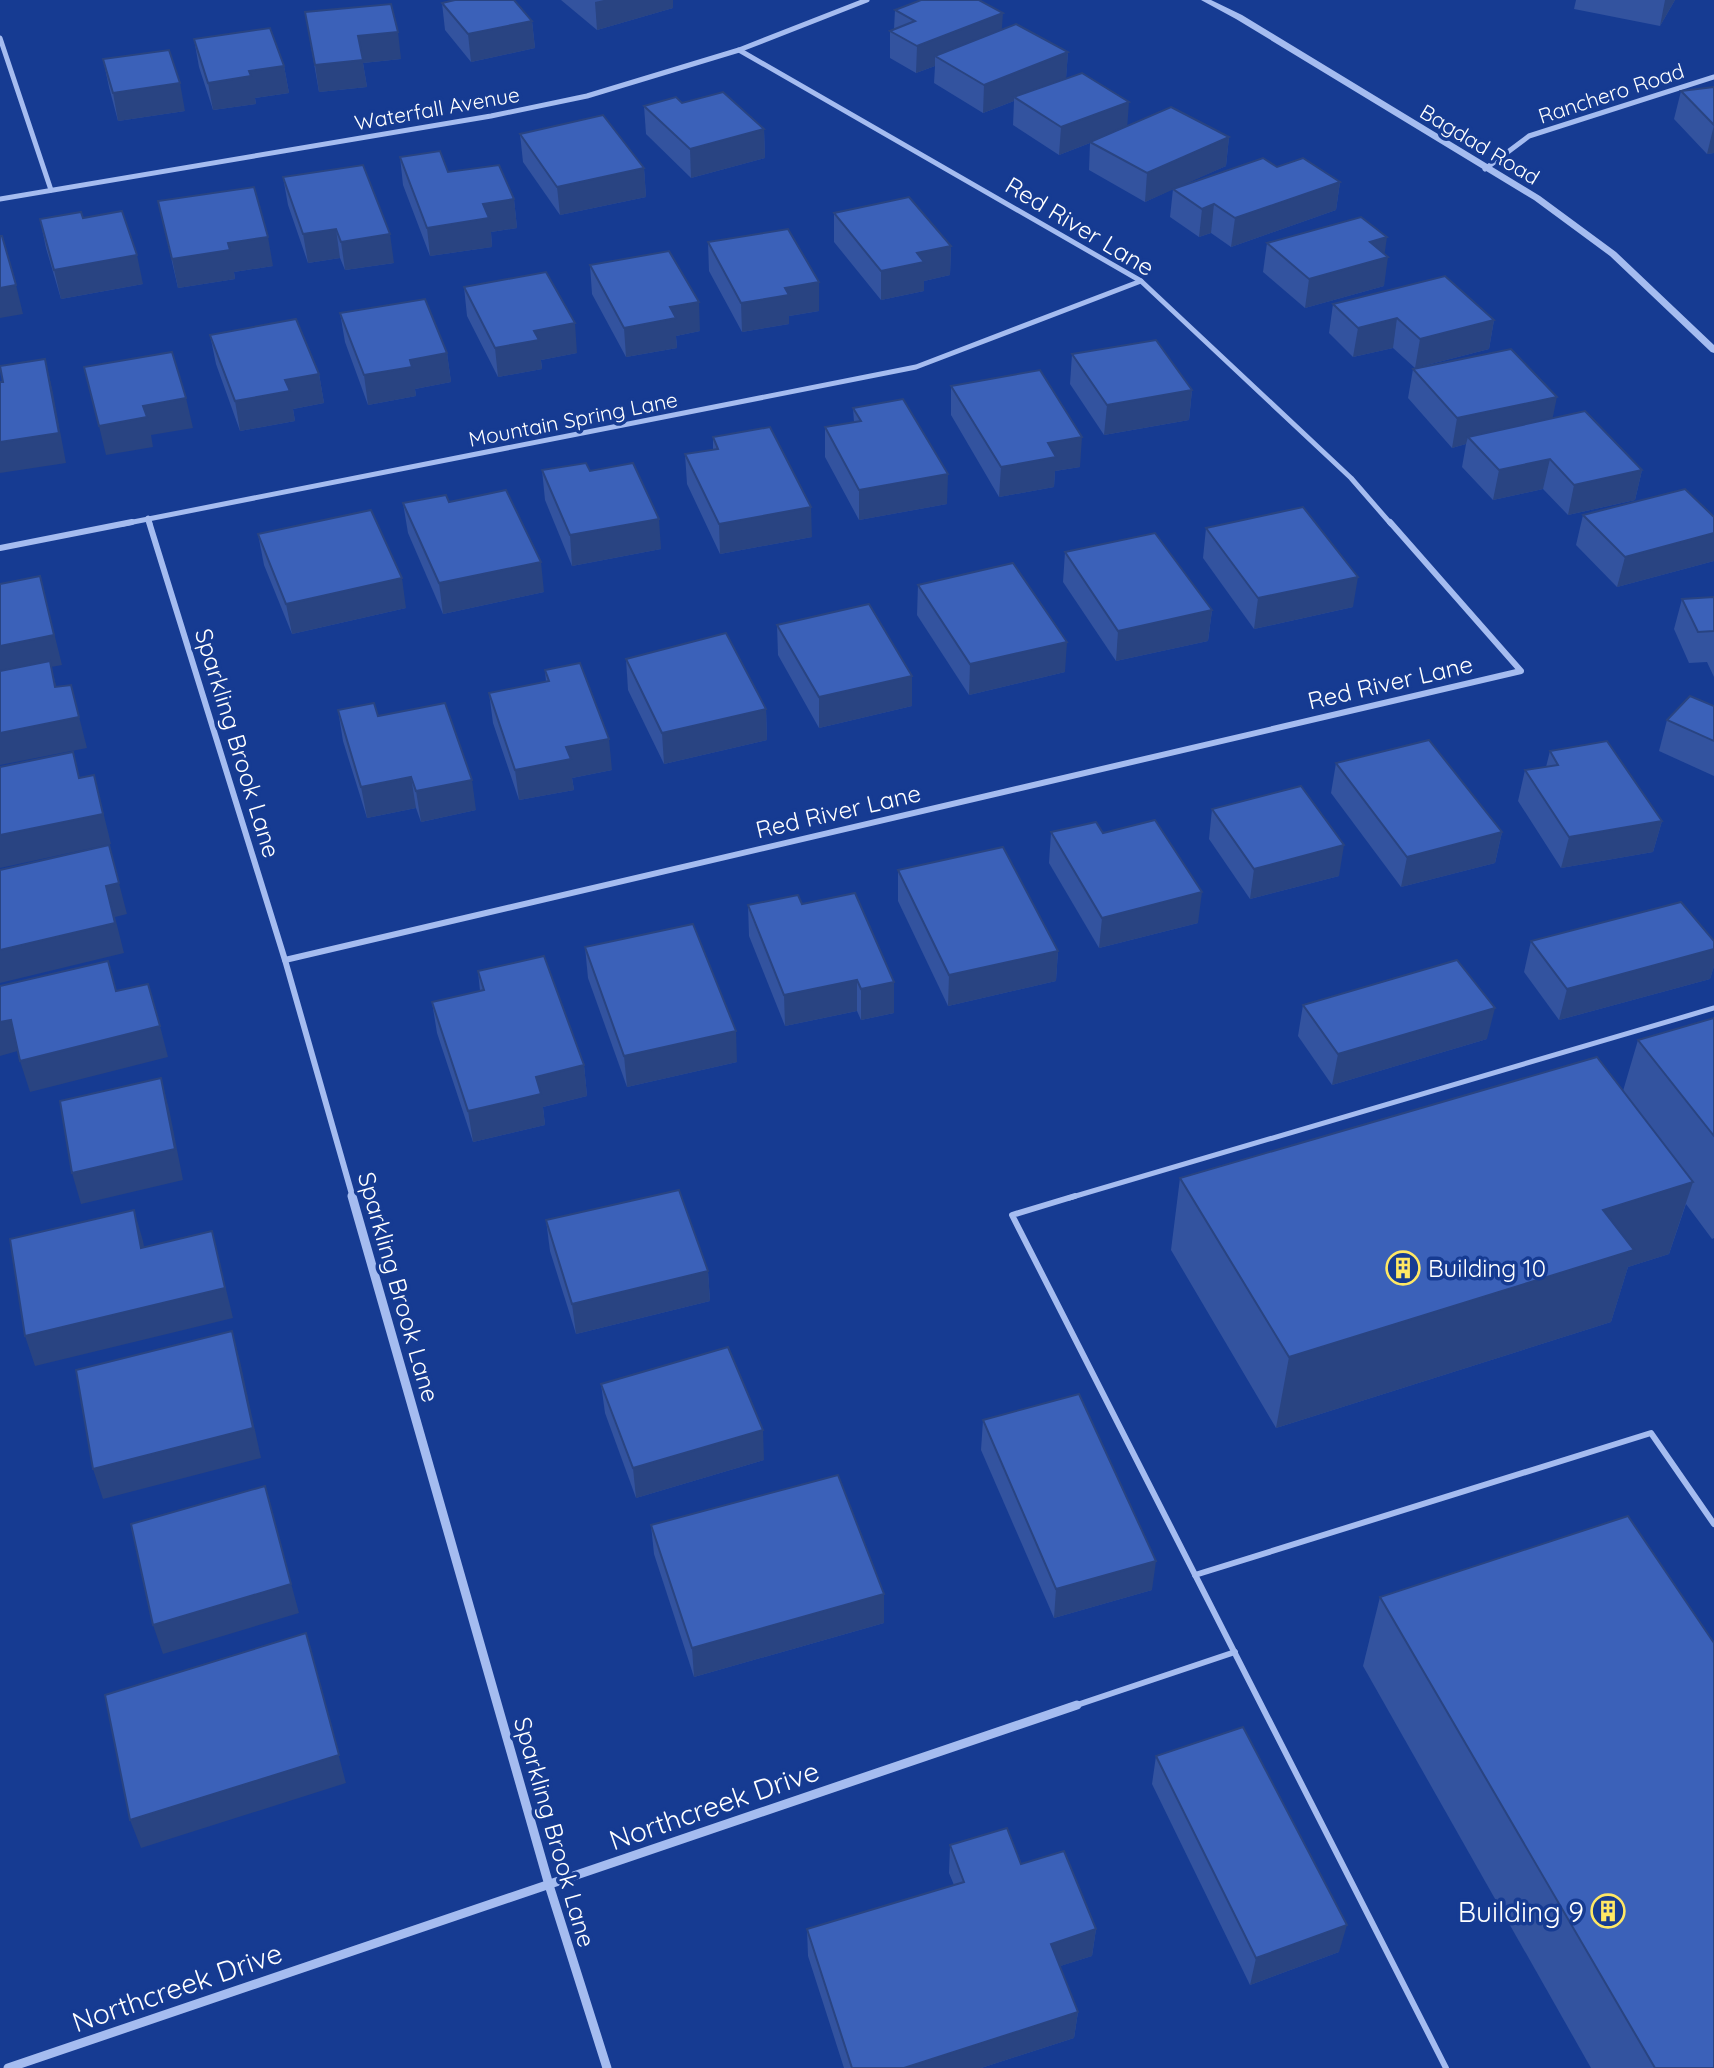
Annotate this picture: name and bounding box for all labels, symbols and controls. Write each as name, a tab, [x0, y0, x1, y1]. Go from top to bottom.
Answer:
street label: Ranchero Road	[1535, 57, 1687, 129]
street label: Waterfall Avenue	[352, 81, 522, 135]
street label: Bagdad Road	[1415, 98, 1545, 190]
street label: Red River Lane	[1000, 170, 1160, 282]
street label: Mountain Spring Lane	[466, 386, 680, 452]
street label: Sparkling Brook Lane	[189, 625, 287, 861]
street label: Red River Lane	[1305, 648, 1475, 716]
street label: Red River Lane	[753, 777, 923, 845]
street label: Sparkling Brook Lane	[352, 1168, 446, 1406]
building icon: Building 10	[1384, 1249, 1422, 1287]
place label: Building 10	[1428, 1253, 1546, 1283]
street label: Sparkling Brook Lane	[508, 1713, 602, 1951]
street label: Northcreek Drive	[604, 1753, 824, 1857]
building icon: Building 9	[1589, 1892, 1627, 1930]
place label: Building 9	[1458, 1894, 1584, 1929]
street label: Northcreek Drive	[67, 1935, 287, 2039]

